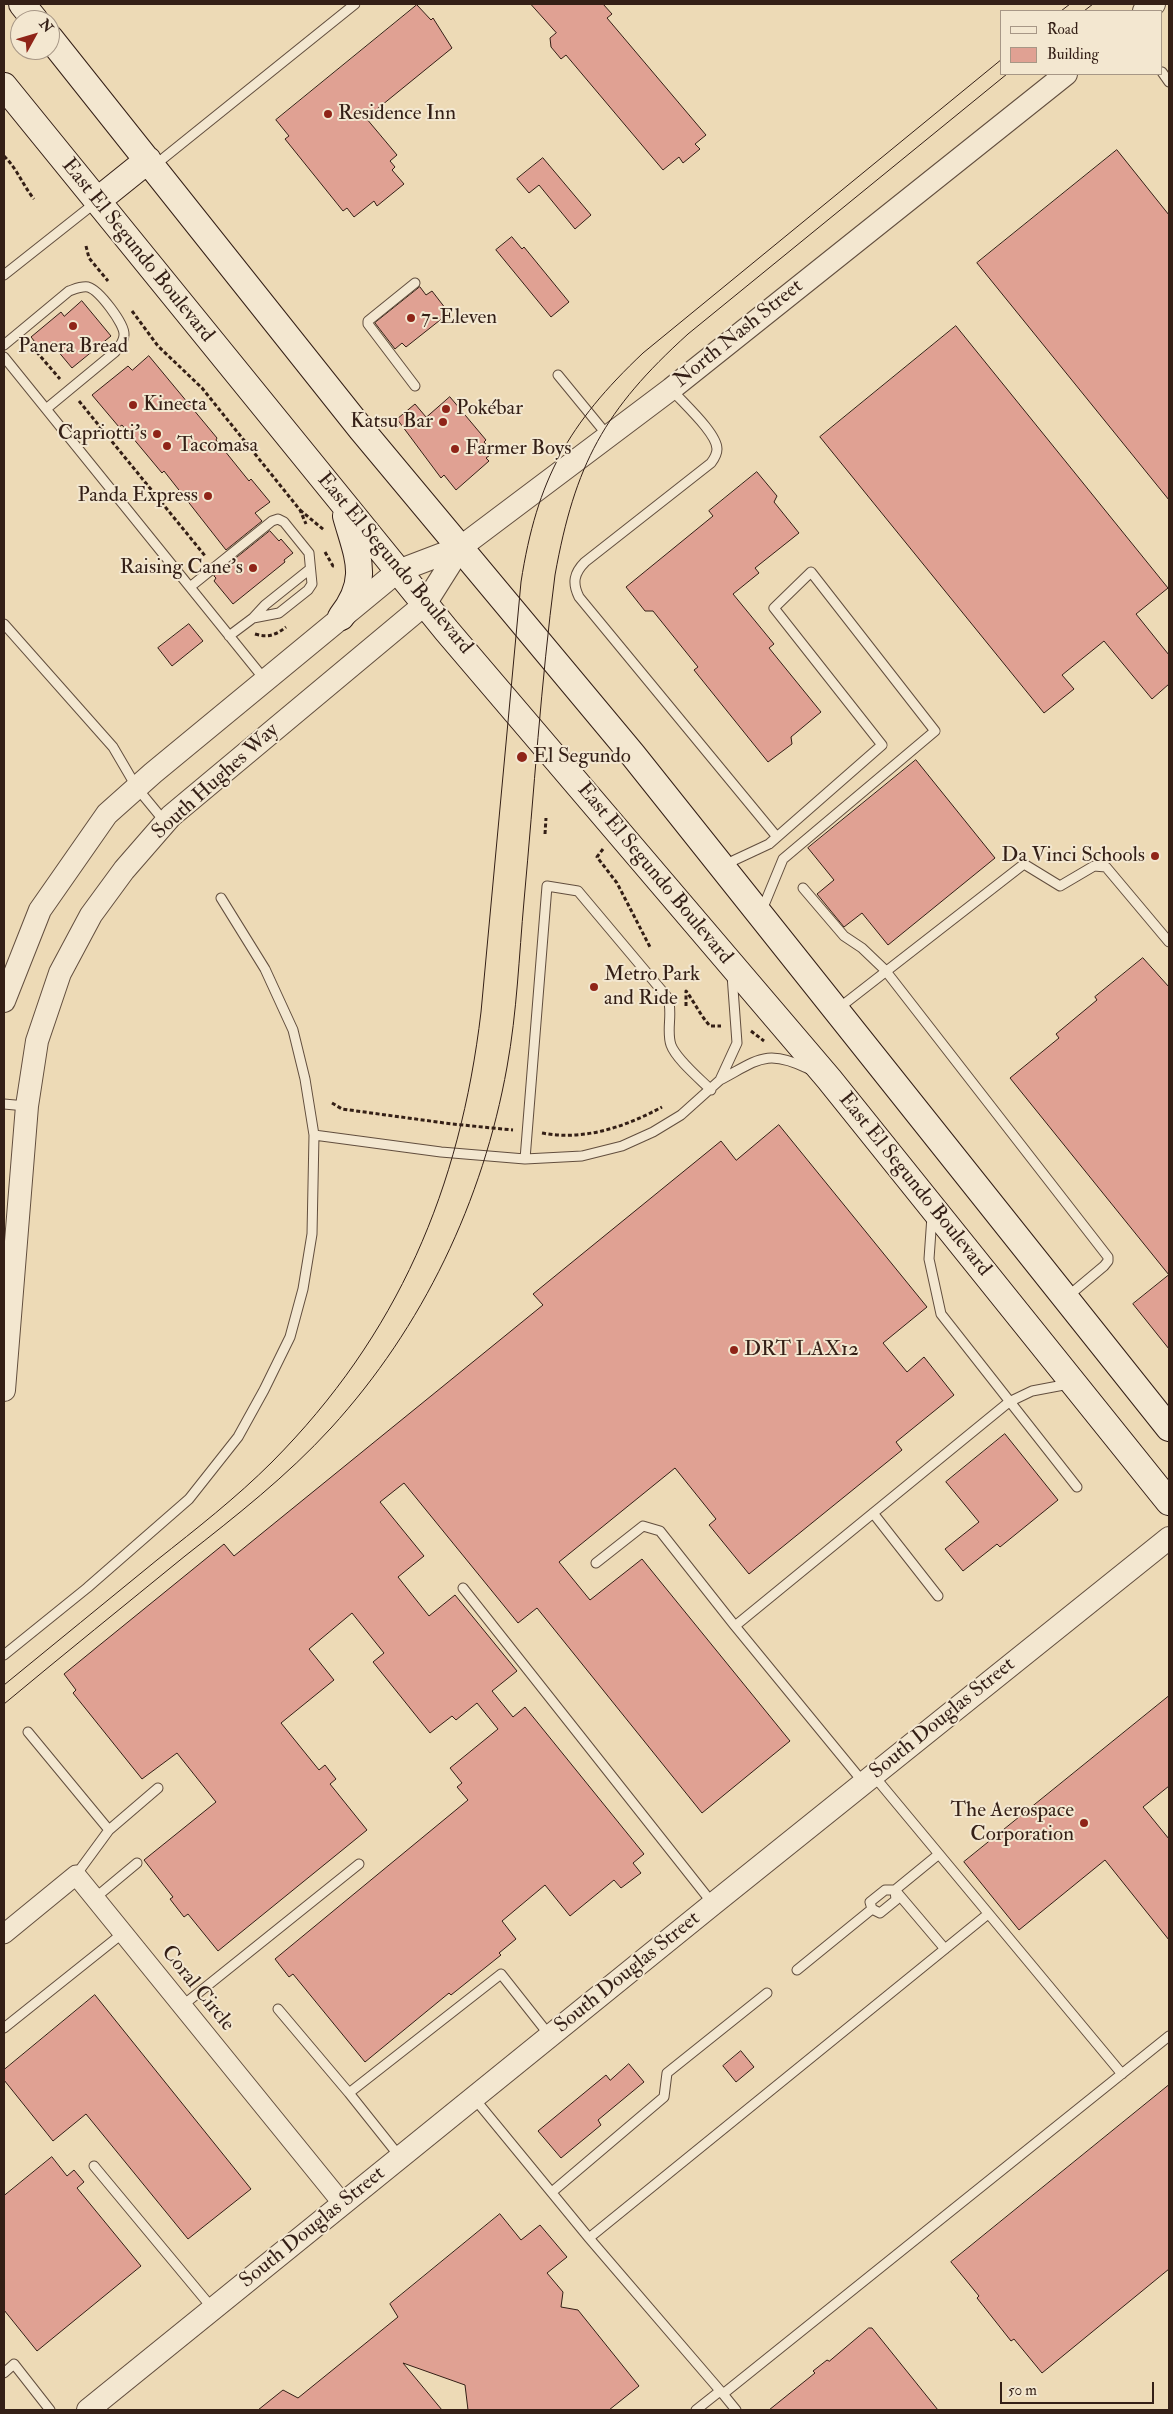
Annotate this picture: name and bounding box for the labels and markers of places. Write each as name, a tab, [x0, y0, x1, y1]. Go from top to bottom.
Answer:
place label: Residence Inn	[338, 101, 456, 127]
marker: Residence Inn	[322, 108, 334, 120]
place label: 7-Eleven	[421, 305, 497, 331]
marker: 7-Eleven	[405, 312, 417, 324]
marker: Panera Bread	[67, 320, 79, 332]
place label: Panera Bread	[18, 334, 128, 360]
place label: Kinecta	[143, 392, 207, 418]
place label: Pokébar	[456, 396, 523, 422]
marker: Kinecta	[127, 399, 139, 411]
marker: Pokébar	[440, 403, 452, 415]
place label: Katsu Bar	[350, 409, 433, 435]
marker: Katsu Bar	[437, 416, 449, 428]
place label: Capriotti's	[58, 421, 147, 447]
marker: Capriotti's	[151, 428, 163, 440]
place label: Tacomasa	[177, 433, 258, 459]
place label: Farmer Boys	[465, 436, 572, 462]
marker: Tacomasa	[161, 440, 173, 452]
marker: Farmer Boys	[449, 443, 461, 455]
place label: Panda Express	[78, 483, 198, 509]
marker: Panda Express	[202, 490, 214, 502]
place label: Raising Cane's	[120, 555, 243, 581]
marker: Raising Cane's	[247, 562, 259, 574]
place label: El Segundo	[533, 744, 631, 770]
marker: El Segundo	[515, 750, 529, 764]
place label: Da Vinci Schools	[1001, 843, 1145, 869]
marker: Da Vinci Schools	[1149, 850, 1161, 862]
place label: Metro Park and Ride	[604, 962, 700, 1012]
marker: Metro Park and Ride	[588, 981, 600, 993]
place label: DRT LAX12	[744, 1337, 859, 1363]
marker: DRT LAX12	[728, 1344, 740, 1356]
place label: The Aerospace Corporation	[951, 1798, 1074, 1848]
marker: The Aerospace Corporation	[1078, 1817, 1090, 1829]

